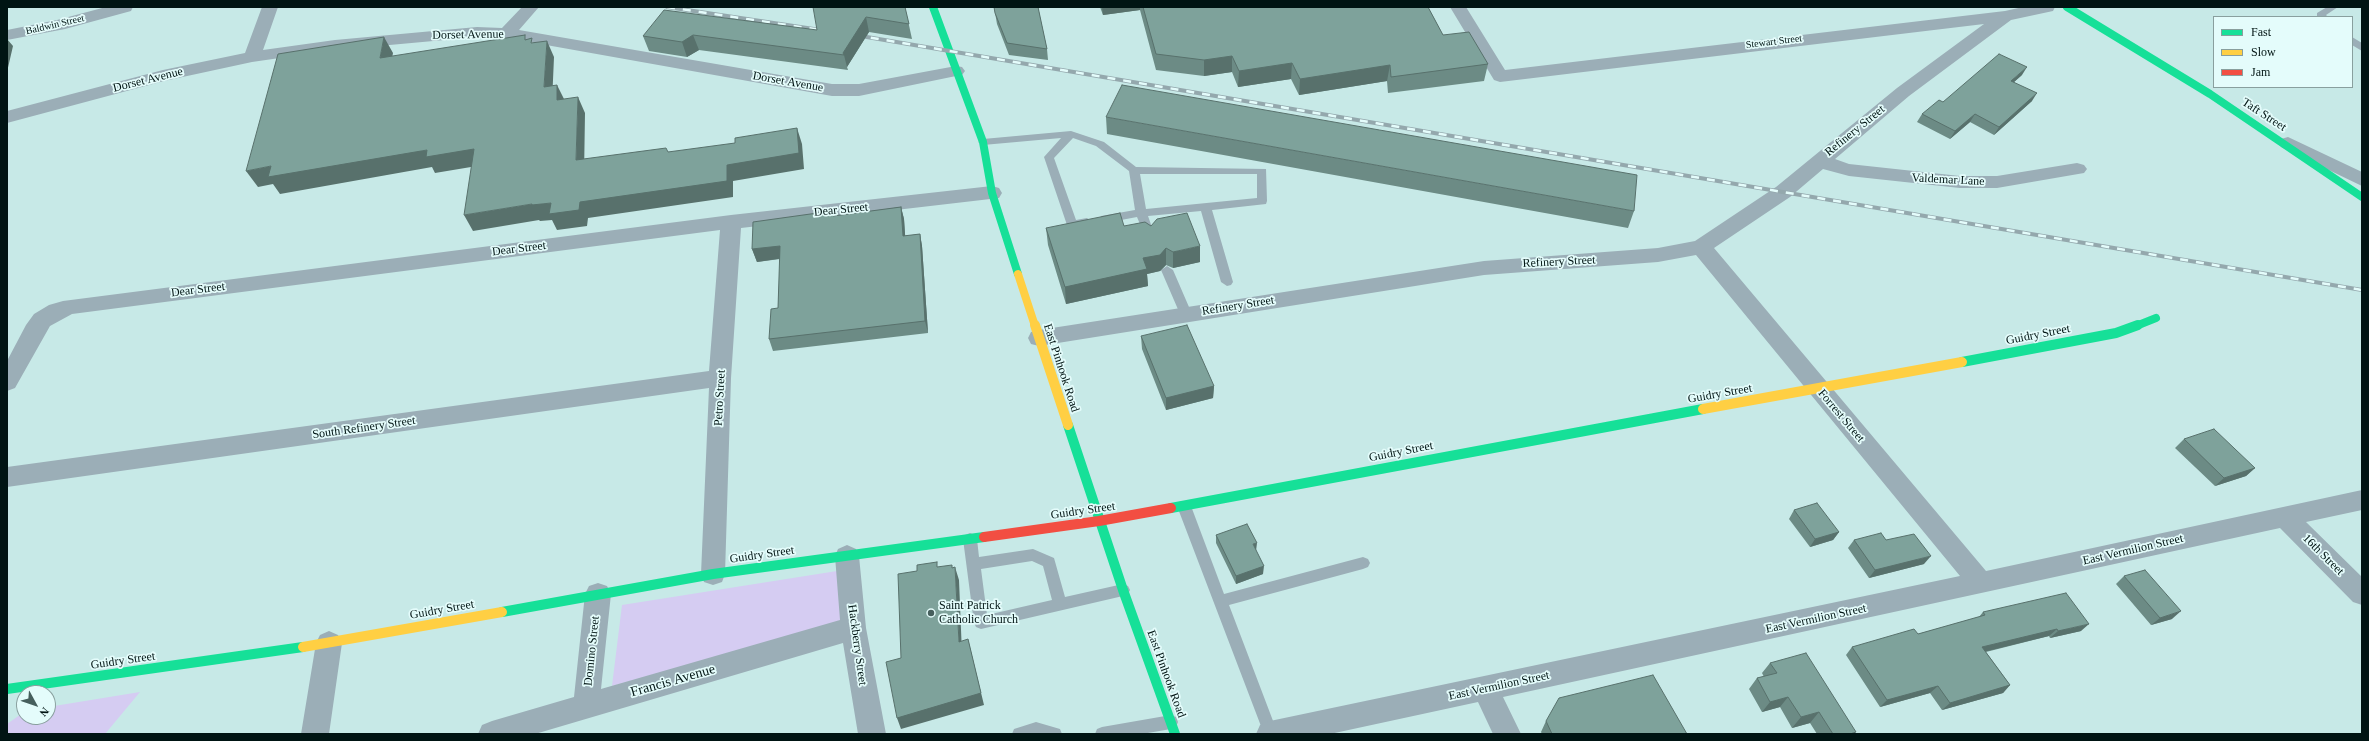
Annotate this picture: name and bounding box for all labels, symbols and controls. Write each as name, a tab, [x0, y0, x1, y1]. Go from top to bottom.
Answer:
street label: Baldwin Street	[25, 12, 85, 38]
legend	[2213, 16, 2353, 88]
text: Fast	[2251, 25, 2271, 39]
street label: Dorset Avenue	[432, 27, 504, 43]
street label: Stewart Street	[1745, 33, 1803, 51]
text: Slow	[2251, 45, 2276, 59]
street label: Dorset Avenue	[112, 64, 184, 96]
text: Jam	[2251, 65, 2270, 79]
street label: Dorset Avenue	[752, 69, 824, 95]
street label: Taft Street	[2239, 95, 2289, 135]
street label: Refinery Street	[1822, 102, 1888, 160]
street label: Valdemar Lane	[1911, 171, 1985, 189]
street label: Dear Street	[813, 200, 869, 220]
street label: Dear Street	[491, 239, 547, 259]
street label: Refinery Street	[1522, 253, 1596, 271]
street label: Dear Street	[170, 280, 226, 300]
street label: Refinery Street	[1201, 293, 1275, 319]
street label: East Pinhook Road	[1040, 322, 1082, 414]
street label: Guidry Street	[2005, 322, 2071, 348]
street label: Petro Street	[711, 370, 729, 426]
street label: Guidry Street	[1687, 381, 1753, 407]
street label: Forrest Street	[1815, 386, 1867, 446]
street label: South Refinery Street	[312, 414, 416, 442]
street label: Guidry Street	[1368, 439, 1434, 465]
street label: Guidry Street	[1050, 499, 1116, 523]
street label: East Vermilion Street	[2081, 531, 2185, 569]
street label: 16th Street	[2299, 531, 2347, 579]
street label: Guidry Street	[729, 543, 795, 567]
street label: Guidry Street	[409, 597, 475, 623]
place label: Saint Patrick Catholic Church	[939, 599, 1018, 627]
street label: East Vermilion Street	[1764, 601, 1868, 637]
street label: Hackberry Street	[844, 604, 870, 686]
marker: Saint Patrick Catholic Church	[926, 608, 936, 618]
street label: Domino Street	[581, 615, 603, 687]
street label: East Pinhook Road	[1144, 628, 1188, 720]
street label: Guidry Street	[90, 649, 156, 673]
street label: Francis Avenue	[629, 661, 717, 701]
street label: East Vermilion Street	[1447, 668, 1551, 704]
north arrow	[16, 685, 56, 725]
text: N	[37, 705, 52, 719]

